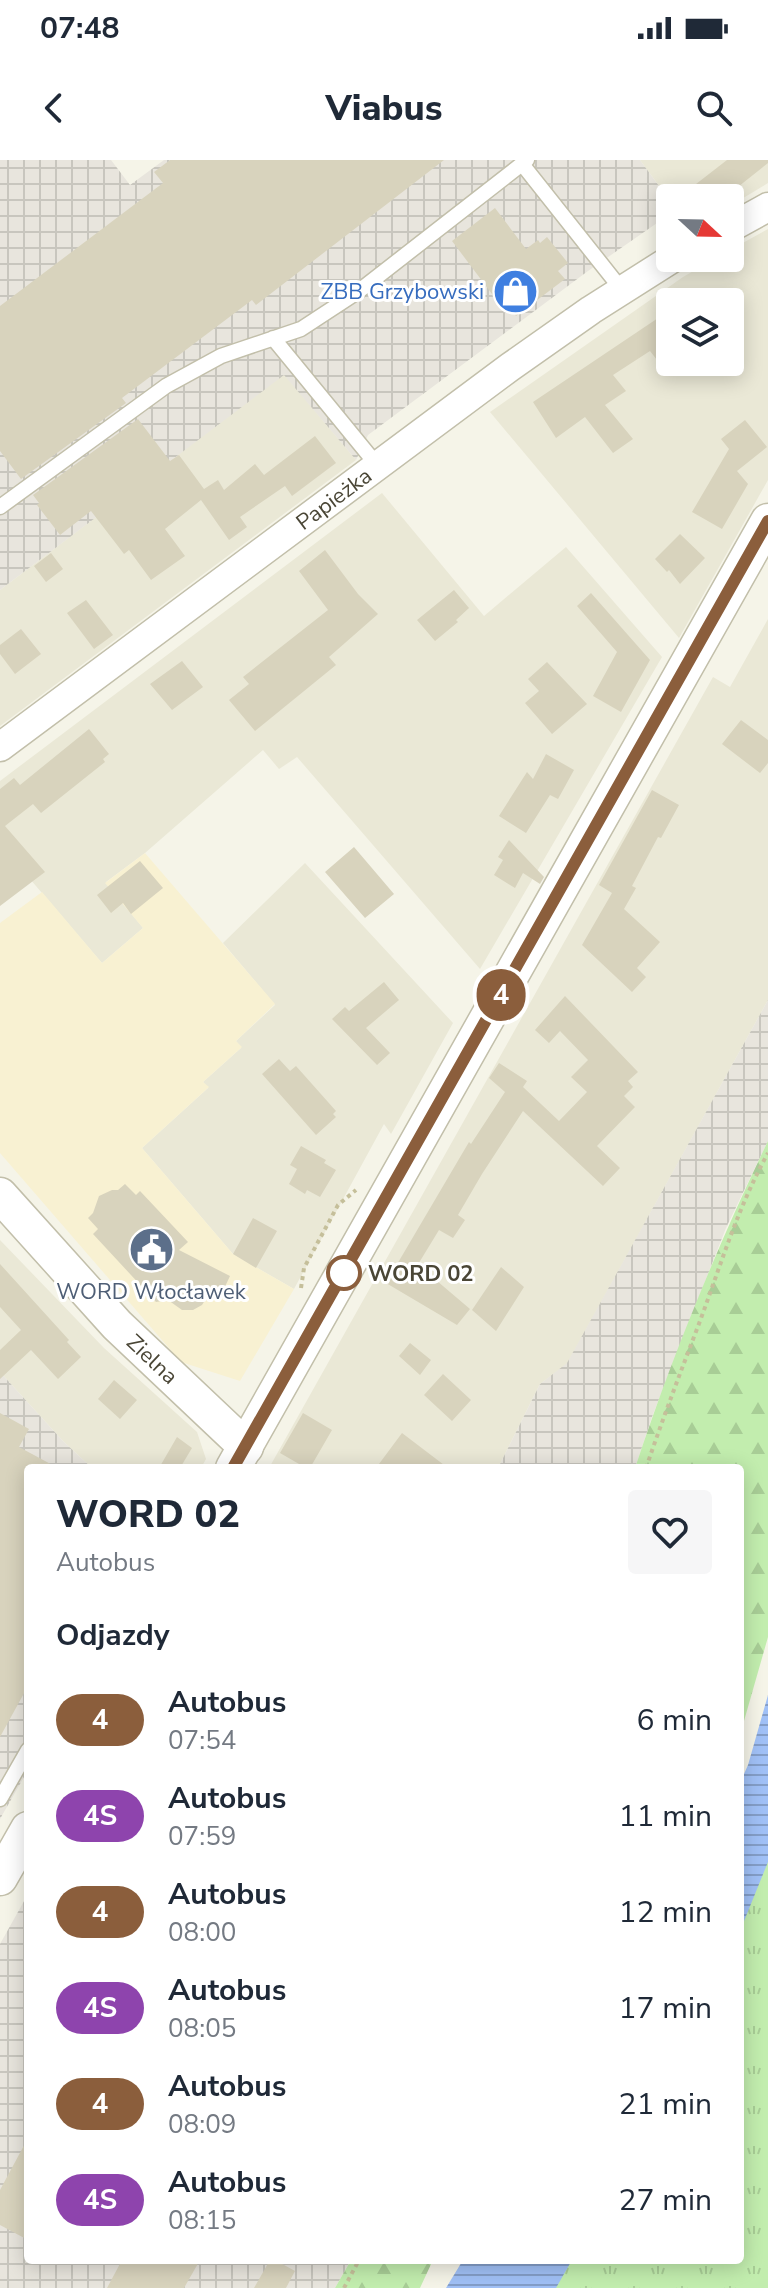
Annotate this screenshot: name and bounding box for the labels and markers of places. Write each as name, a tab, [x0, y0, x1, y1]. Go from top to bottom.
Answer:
shop icon: ZBB Grzybowski	[491, 267, 539, 315]
place label: ZBB Grzybowski	[321, 277, 484, 307]
public building icon: WORD Włocławek	[127, 1226, 175, 1274]
marker: WORD 02	[327, 1256, 361, 1290]
place label: WORD 02	[368, 1259, 474, 1289]
place label: WORD Włocławek	[56, 1277, 247, 1307]

